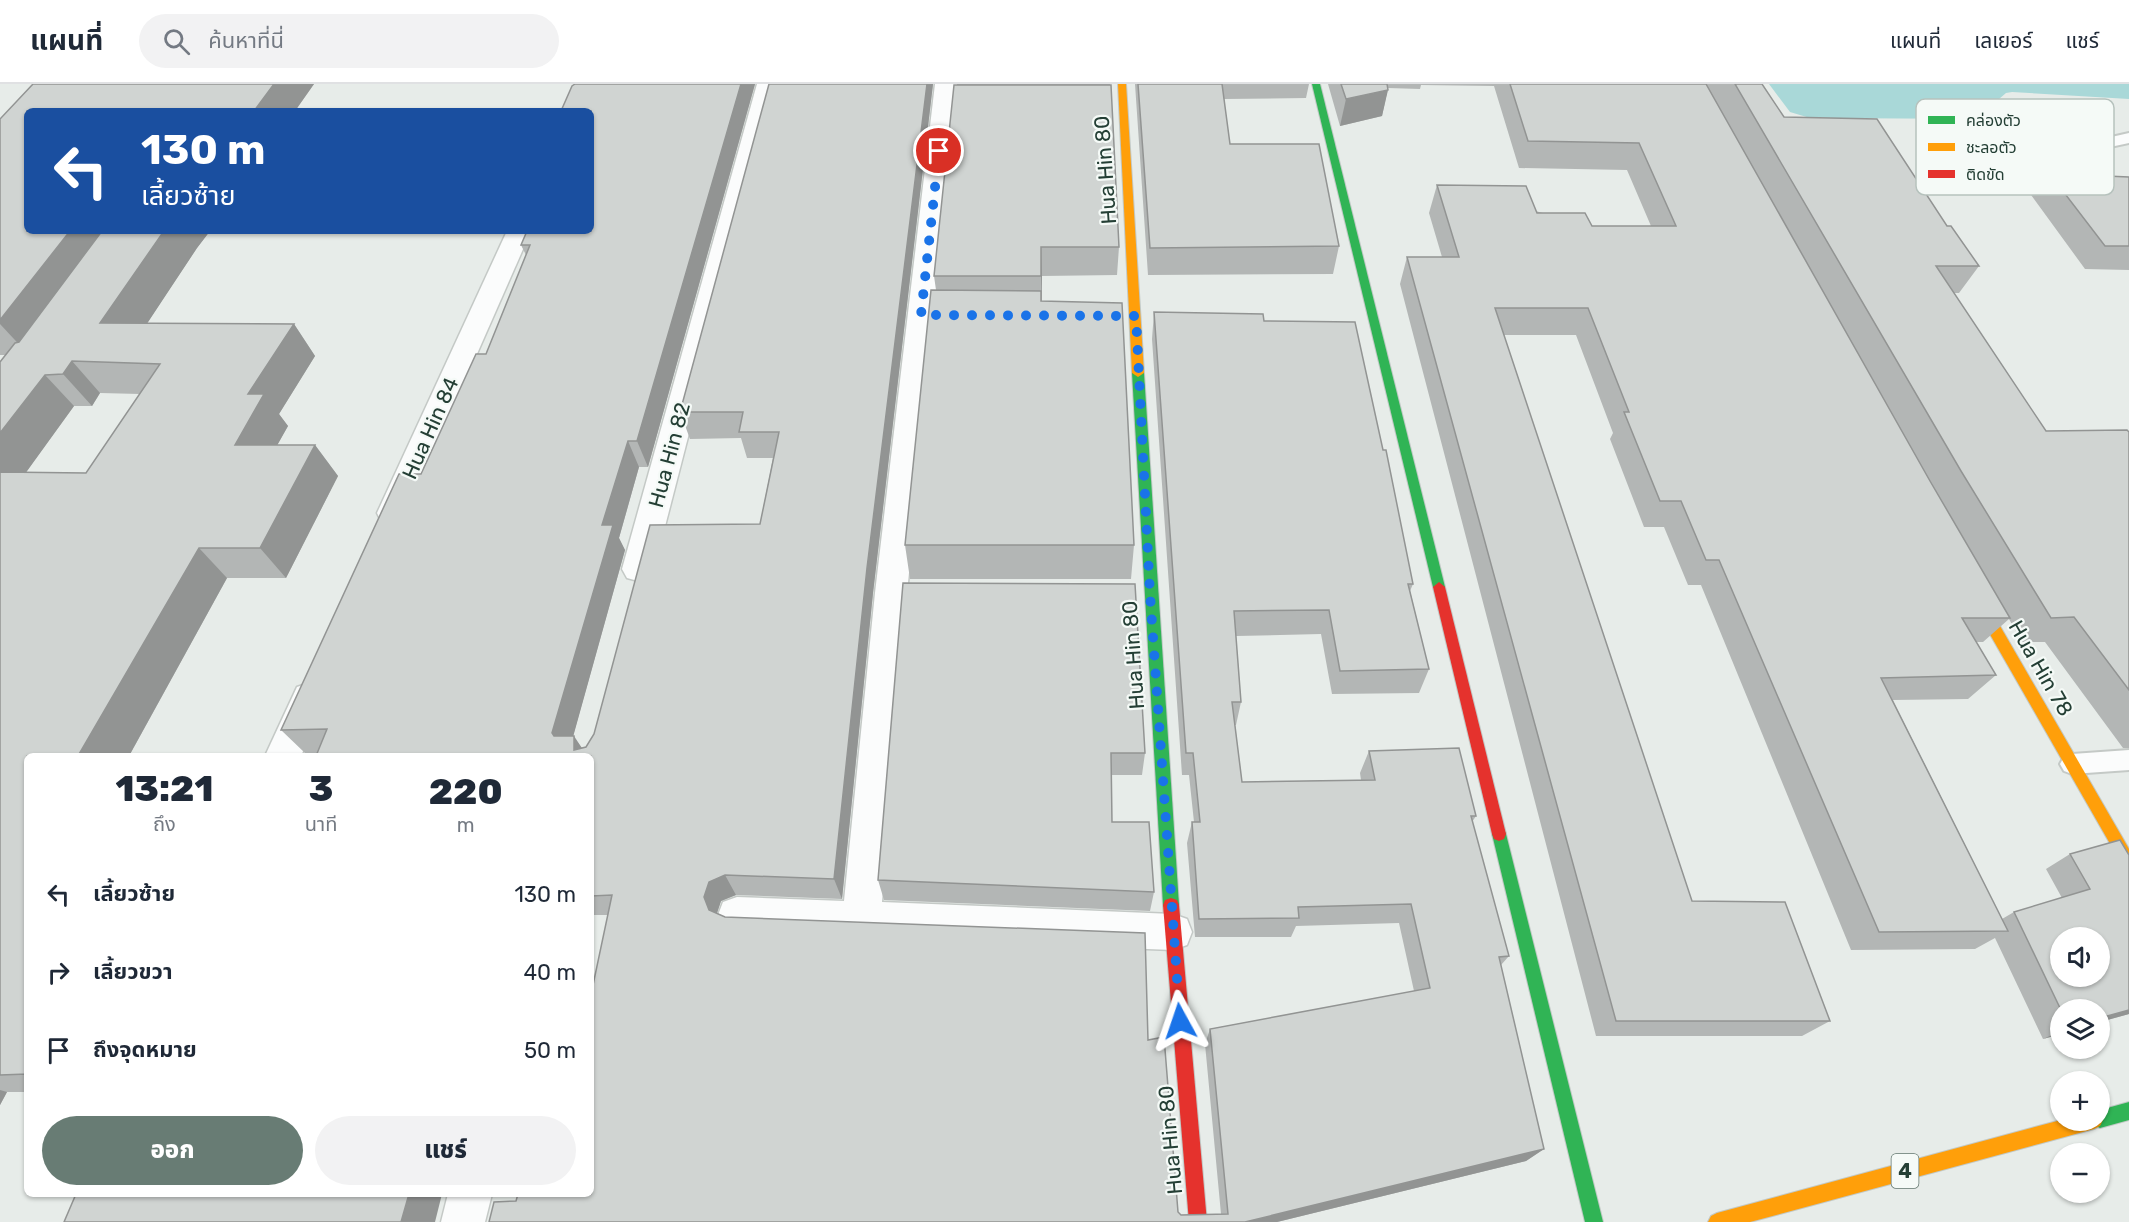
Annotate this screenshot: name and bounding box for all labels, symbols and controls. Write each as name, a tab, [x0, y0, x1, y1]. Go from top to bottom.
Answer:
search box	[139, 14, 559, 68]
text: แผนที่	[30, 24, 103, 57]
icon: search	[160, 25, 193, 58]
text: ค้นหาที่นี่	[208, 27, 284, 54]
text: แผนที่	[1890, 28, 1941, 53]
text: เลเยอร์	[1974, 28, 2033, 53]
text: แชร์	[2066, 28, 2099, 53]
legend	[1916, 99, 2114, 195]
text: คล่องตัว	[1966, 111, 2021, 130]
street label: Hua Hin 80	[1089, 115, 1121, 225]
text: 130 m	[141, 125, 266, 175]
pin	[913, 125, 964, 176]
icon: left	[42, 132, 120, 210]
icon: arrive	[922, 134, 955, 167]
text: ชะลอตัว	[1966, 138, 2017, 157]
text: ติดขัด	[1966, 165, 2005, 184]
text: เลี้ยวซ้าย	[141, 180, 235, 212]
street label: Hua Hin 84	[396, 373, 464, 483]
street label: Hua Hin 82	[643, 400, 695, 510]
street label: Hua Hin 80	[1117, 600, 1149, 710]
street label: Hua Hin 78	[2004, 616, 2078, 720]
text: 13:21	[115, 767, 213, 810]
text: 3	[309, 767, 333, 810]
text: 220	[429, 770, 503, 813]
text: ถึง	[153, 812, 176, 836]
text: นาที	[305, 812, 337, 836]
text: m	[457, 813, 475, 837]
icon: left	[42, 878, 75, 911]
text: เลี้ยวซ้าย	[93, 880, 175, 907]
text: 130 m	[514, 881, 576, 908]
map controls	[2050, 927, 2110, 1203]
button: sound	[2050, 927, 2110, 987]
icon: right	[42, 956, 75, 989]
text: เลี้ยวขวา	[93, 958, 173, 985]
text: 40 m	[523, 959, 576, 986]
position arrow	[1148, 989, 1212, 1053]
button: layers	[2050, 999, 2110, 1059]
icon: arrive	[42, 1034, 75, 1067]
text: ถึงจุดหมาย	[93, 1036, 197, 1063]
text: 50 m	[524, 1037, 576, 1064]
button: +	[2050, 1071, 2110, 1131]
street label: Hua Hin 80	[1153, 1085, 1187, 1195]
button: ออก	[42, 1116, 303, 1185]
button: แชร์	[315, 1116, 576, 1185]
button: −	[2050, 1143, 2110, 1203]
road number: 4	[1892, 1154, 1918, 1188]

